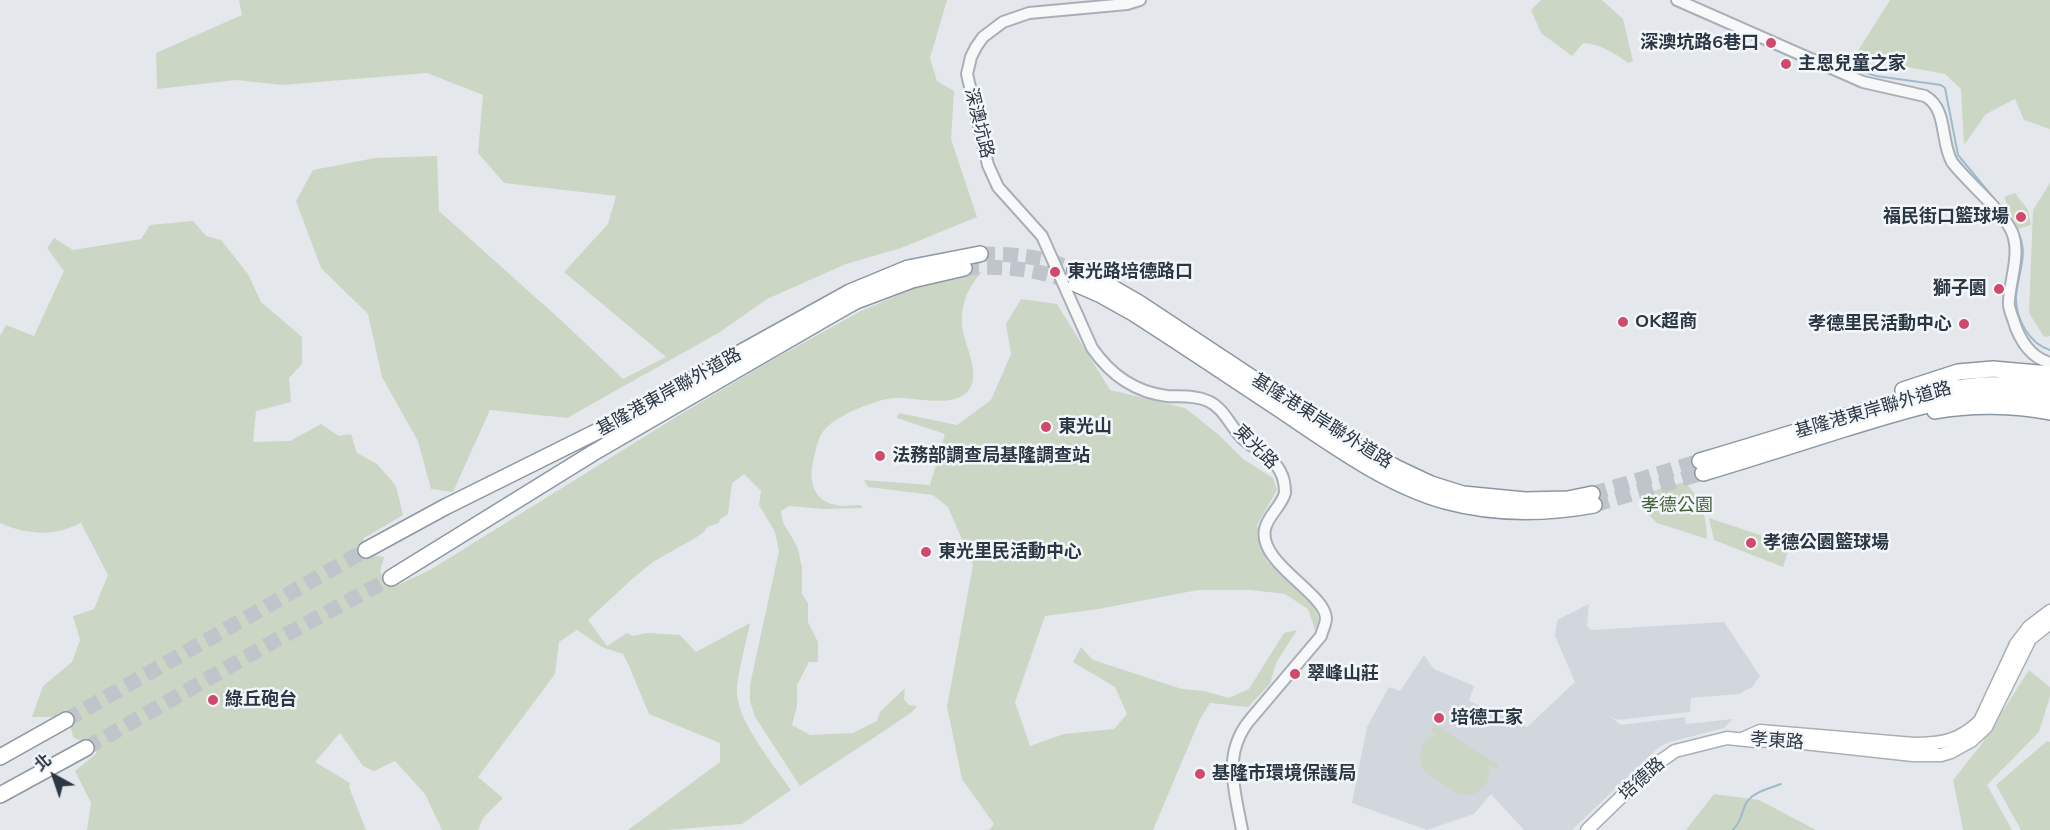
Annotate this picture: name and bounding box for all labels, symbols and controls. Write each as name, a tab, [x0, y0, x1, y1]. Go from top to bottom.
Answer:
place label: 深澳坑路6巷口	[1640, 32, 1759, 54]
marker: 深澳坑路6巷口	[1764, 36, 1778, 50]
place label: 主恩兒童之家	[1798, 53, 1906, 75]
marker: 主恩兒童之家	[1779, 57, 1793, 71]
street label: 深澳坑路	[960, 85, 998, 161]
place label: 福民街口籃球場	[1883, 206, 2009, 228]
marker: 福民街口籃球場	[2014, 210, 2028, 224]
place label: 東光路培德路口	[1067, 261, 1193, 283]
marker: 東光路培德路口	[1048, 265, 1062, 279]
place label: 獅子園	[1933, 278, 1987, 300]
marker: 獅子園	[1992, 282, 2006, 296]
place label: OK超商	[1635, 311, 1697, 333]
place label: 孝德里民活動中心	[1808, 313, 1952, 335]
marker: OK超商	[1616, 315, 1630, 329]
marker: 孝德里民活動中心	[1957, 317, 1971, 331]
street label: 基隆港東岸聯外道路	[593, 343, 745, 441]
street label: 基隆港東岸聯外道路	[1248, 369, 1396, 473]
street label: 基隆港東岸聯外道路	[1792, 377, 1954, 443]
place label: 東光山	[1058, 416, 1112, 438]
marker: 東光山	[1039, 420, 1053, 434]
street label: 東光路	[1229, 420, 1283, 474]
place label: 法務部調查局基隆調查站	[892, 445, 1090, 467]
marker: 法務部調查局基隆調查站	[873, 449, 887, 463]
park label: 孝德公園	[1641, 495, 1713, 517]
place label: 孝德公園籃球場	[1763, 532, 1889, 554]
marker: 孝德公園籃球場	[1744, 536, 1758, 550]
place label: 東光里民活動中心	[938, 541, 1082, 563]
marker: 東光里民活動中心	[919, 545, 933, 559]
place label: 翠峰山莊	[1307, 663, 1379, 685]
marker: 翠峰山莊	[1288, 667, 1302, 681]
place label: 綠丘砲台	[225, 689, 297, 711]
marker: 綠丘砲台	[206, 693, 220, 707]
place label: 培德工家	[1451, 707, 1523, 729]
marker: 培德工家	[1432, 711, 1446, 725]
street label: 孝東路	[1749, 728, 1805, 754]
north arrow	[24, 746, 84, 806]
text: 北	[30, 749, 55, 775]
street label: 培德路	[1615, 753, 1669, 805]
place label: 基隆市環境保護局	[1212, 763, 1356, 785]
marker: 基隆市環境保護局	[1193, 767, 1207, 781]

